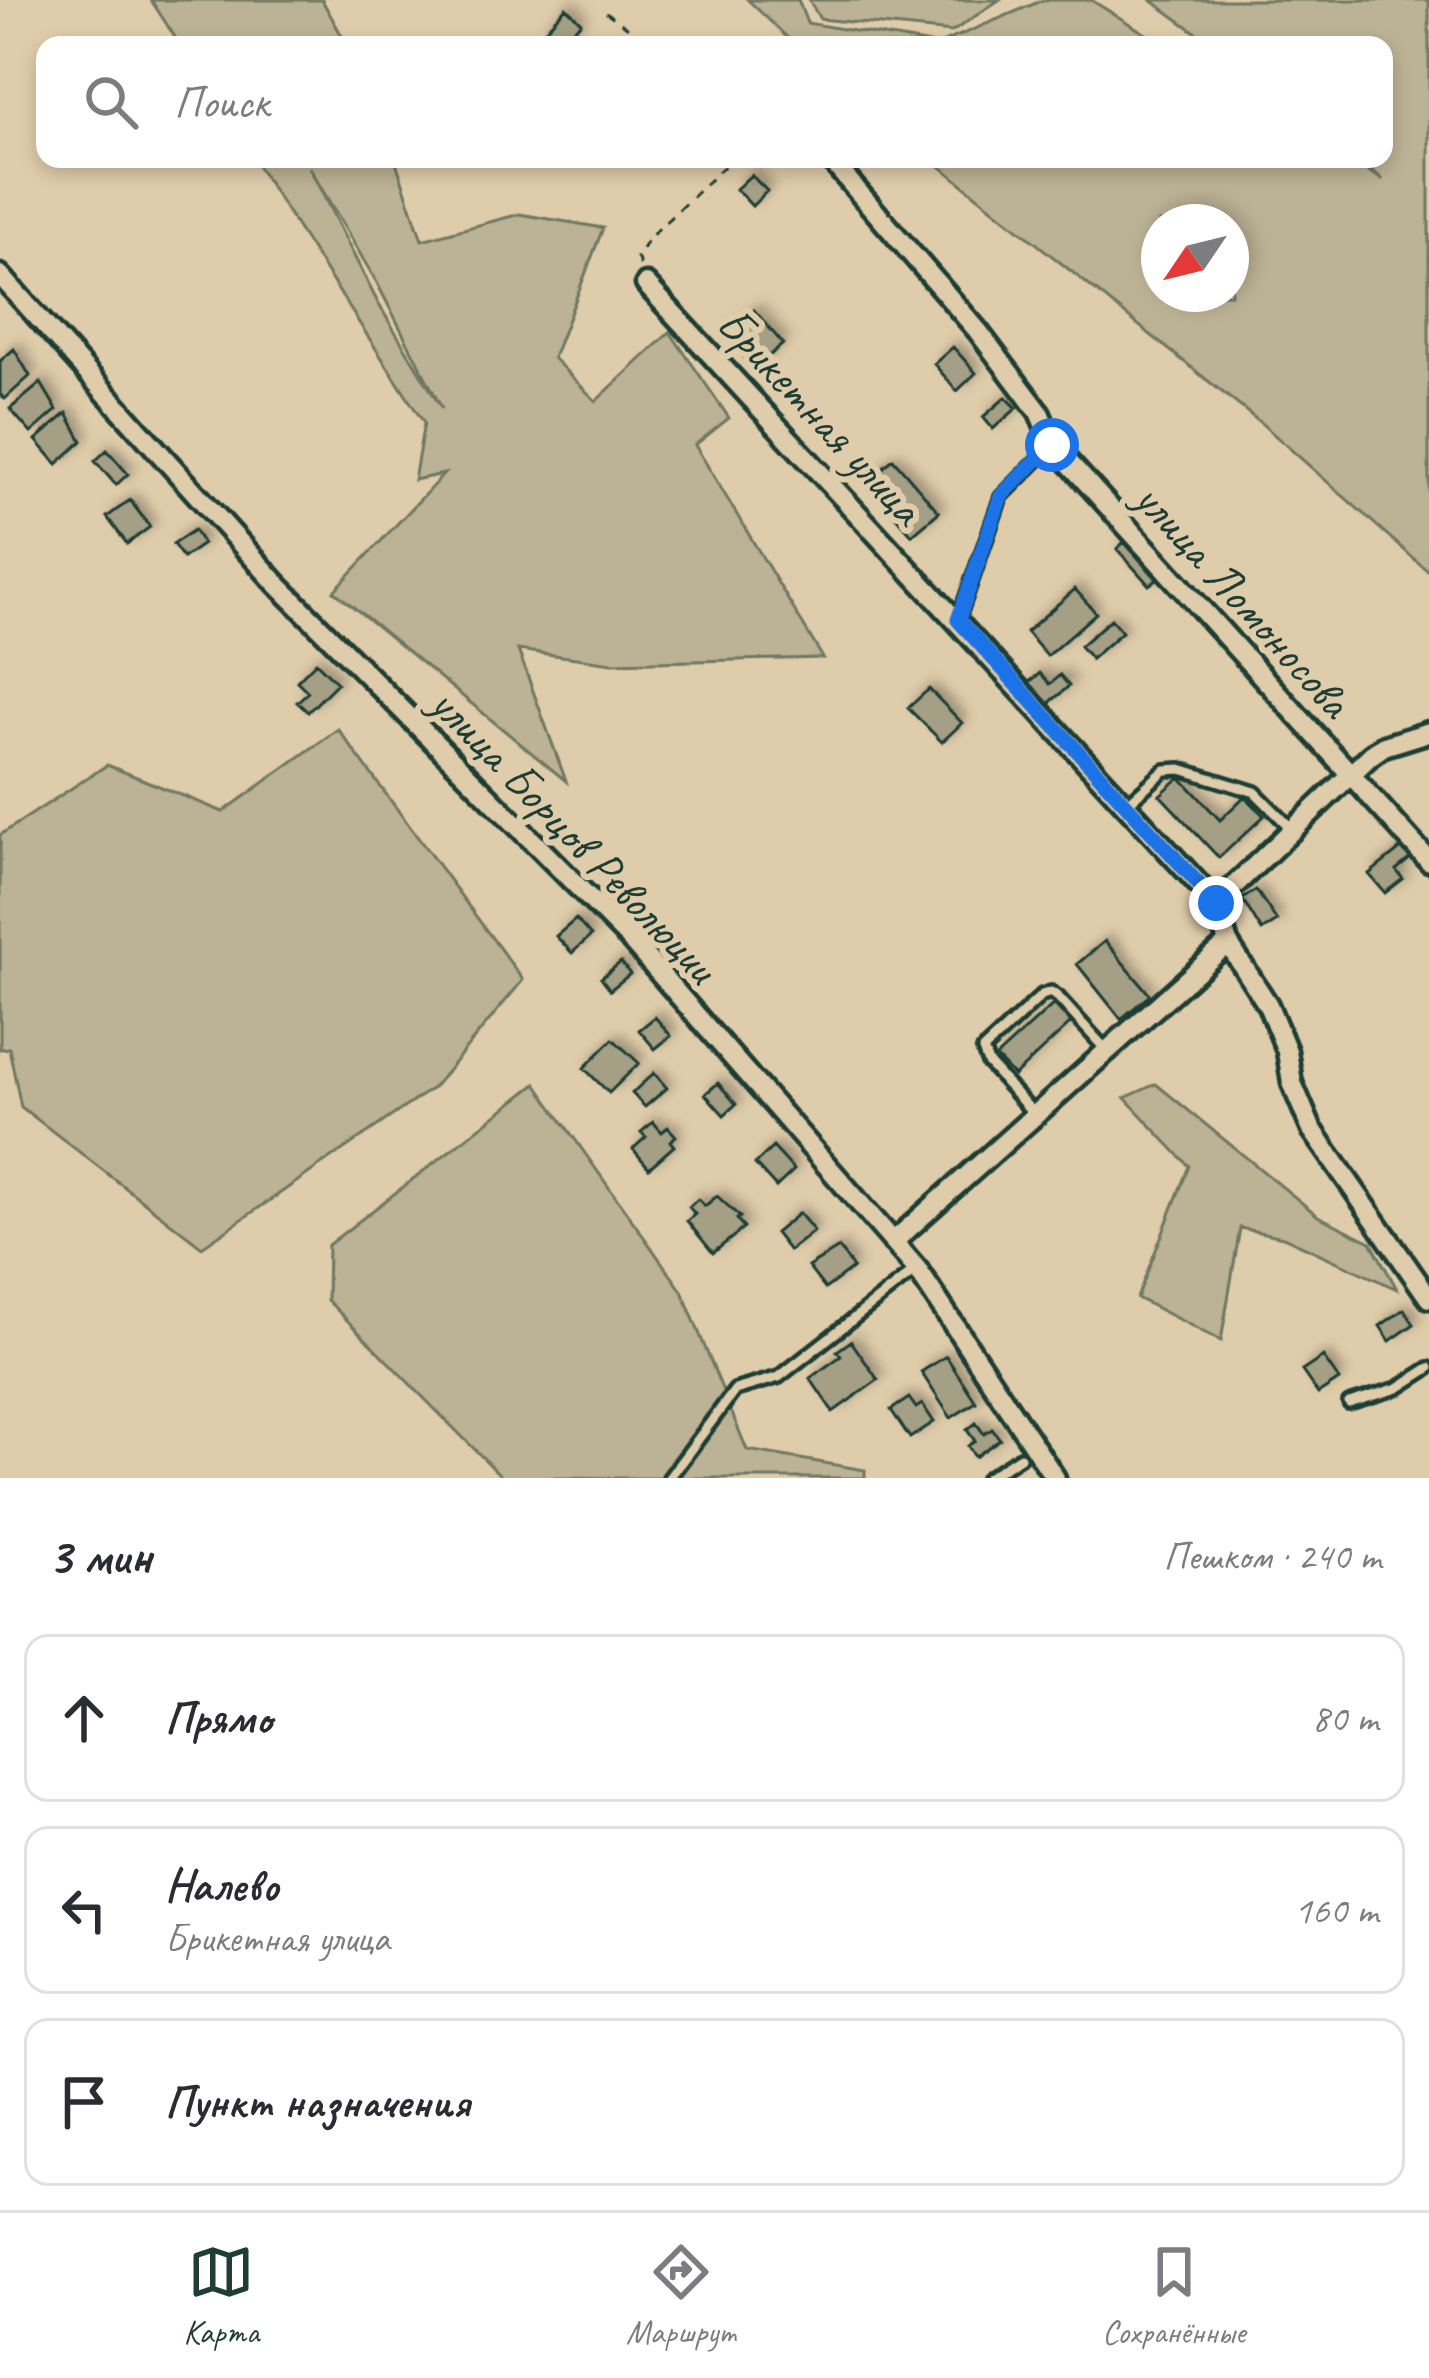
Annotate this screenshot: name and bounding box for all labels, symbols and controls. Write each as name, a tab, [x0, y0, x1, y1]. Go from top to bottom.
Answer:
search box	[36, 36, 1393, 168]
icon: search	[78, 69, 144, 135]
text: Поиск	[174, 74, 269, 131]
north arrow	[1141, 204, 1249, 312]
street label: Брикетная улица	[704, 294, 938, 539]
route start	[1025, 418, 1079, 472]
street label: улица Ломоносова	[1120, 467, 1366, 732]
street label: улица Борцов Революции	[416, 672, 733, 998]
route end	[1189, 876, 1243, 930]
text: 3 мин	[48, 1524, 152, 1588]
text: Пешком · 240 m	[1163, 1532, 1381, 1581]
icon: ahead	[51, 1685, 117, 1751]
text: Прямо	[165, 1690, 272, 1747]
text: 80 m	[1312, 1694, 1378, 1743]
text: Налево	[165, 1857, 279, 1914]
icon: left	[51, 1877, 117, 1943]
text: 160 m	[1294, 1886, 1378, 1935]
text: Брикетная улица	[165, 1914, 389, 1963]
icon: arrive	[51, 2069, 117, 2135]
text: Пункт назначения	[165, 2074, 470, 2131]
tab: Карта	[184, 2239, 259, 2353]
tab: Маршрут	[626, 2239, 735, 2353]
tab: Сохранённые	[1102, 2239, 1245, 2353]

